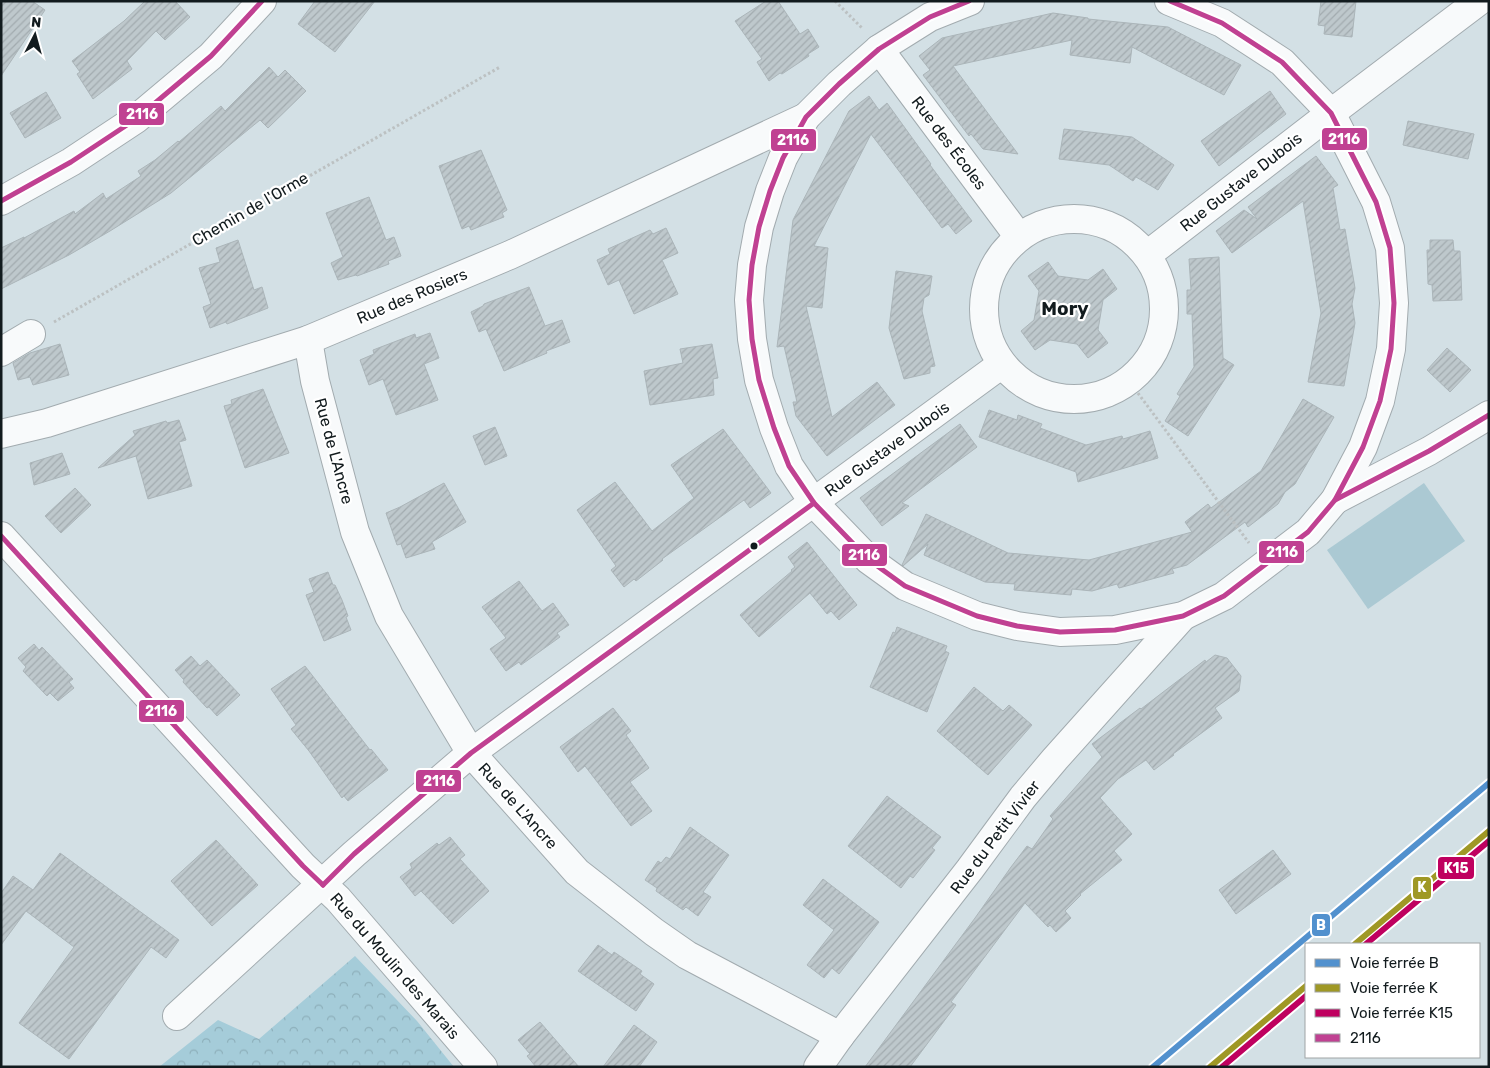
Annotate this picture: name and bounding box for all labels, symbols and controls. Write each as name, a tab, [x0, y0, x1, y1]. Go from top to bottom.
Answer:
north arrow	[10, 10, 60, 60]
text: N	[30, 14, 42, 32]
street label: Rue des Écoles	[908, 92, 990, 194]
line badge: 2116	[118, 102, 165, 126]
text: 2116	[126, 106, 158, 123]
line badge: 2116	[1321, 127, 1368, 151]
line badge: 2116	[770, 128, 817, 152]
street label: Rue Gustave Dubois	[1176, 129, 1306, 235]
text: 2116	[1328, 131, 1360, 148]
text: 2116	[777, 132, 809, 149]
street label: Chemin de l'Orme	[189, 168, 311, 250]
street label: Rue des Rosiers	[354, 264, 470, 328]
district label: Mory	[1041, 297, 1089, 320]
street label: Rue de L'Ancre	[311, 396, 357, 506]
street label: Rue Gustave Dubois	[821, 397, 953, 501]
line badge: 2116	[1258, 540, 1305, 564]
unlabelled marker	[749, 541, 759, 551]
line badge: 2116	[841, 543, 888, 567]
text: 2116	[1266, 544, 1298, 561]
text: 2116	[848, 547, 880, 564]
line badge: 2116	[138, 699, 185, 723]
text: 2116	[145, 703, 177, 720]
street label: Rue de L'Ancre	[474, 759, 562, 853]
line badge: 2116	[415, 769, 462, 793]
text: 2116	[423, 773, 455, 790]
street label: Rue du Petit Vivier	[946, 777, 1044, 897]
line badge: K15	[1437, 856, 1475, 880]
text: K15	[1444, 860, 1469, 877]
line badge: K	[1412, 876, 1432, 900]
text: K	[1417, 879, 1427, 896]
street label: Rue du Moulin des Marais	[326, 889, 464, 1043]
line badge: B	[1311, 913, 1331, 937]
text: B	[1316, 917, 1326, 934]
legend	[1305, 943, 1480, 1058]
text: Voie ferrée B	[1350, 954, 1439, 972]
text: Voie ferrée K	[1350, 979, 1438, 997]
text: Voie ferrée K15	[1350, 1004, 1453, 1022]
text: 2116	[1350, 1029, 1381, 1047]

